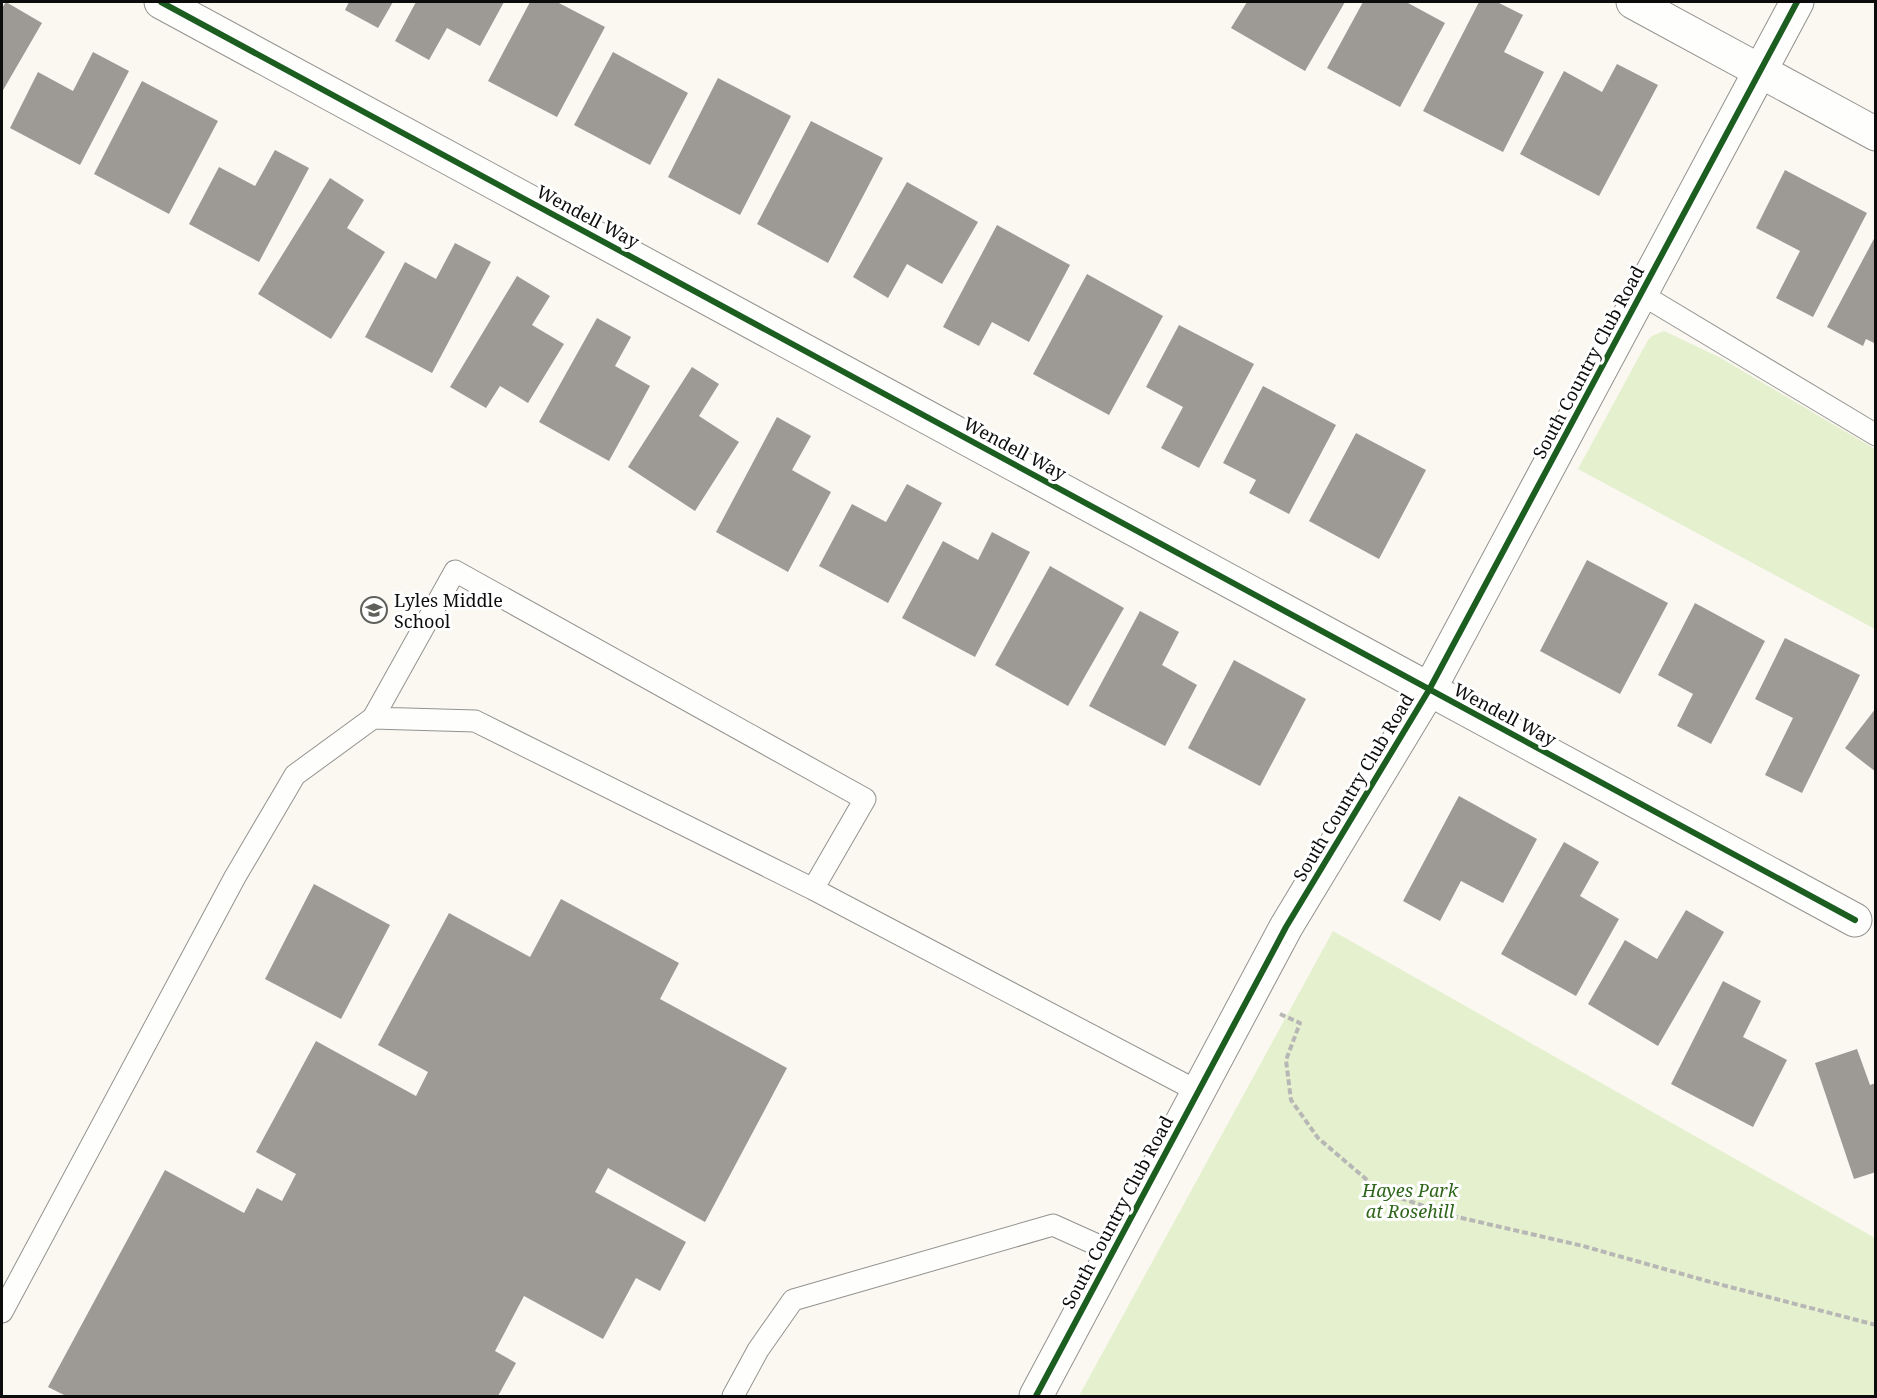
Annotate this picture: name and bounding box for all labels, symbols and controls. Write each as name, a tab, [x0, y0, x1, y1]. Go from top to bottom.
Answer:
street label: Wendell Way	[532, 179, 644, 254]
street label: South Country Club Road	[1527, 261, 1649, 463]
street label: Wendell Way	[959, 411, 1071, 486]
place label: Lyles Middle School	[394, 588, 503, 633]
school or university icon: Lyles Middle School	[359, 595, 389, 625]
street label: Wendell Way	[1449, 677, 1561, 752]
street label: South Country Club Road	[1287, 689, 1419, 885]
street label: South Country Club Road	[1056, 1111, 1178, 1313]
park label: Hayes Park at Rosehill	[1361, 1178, 1459, 1223]

